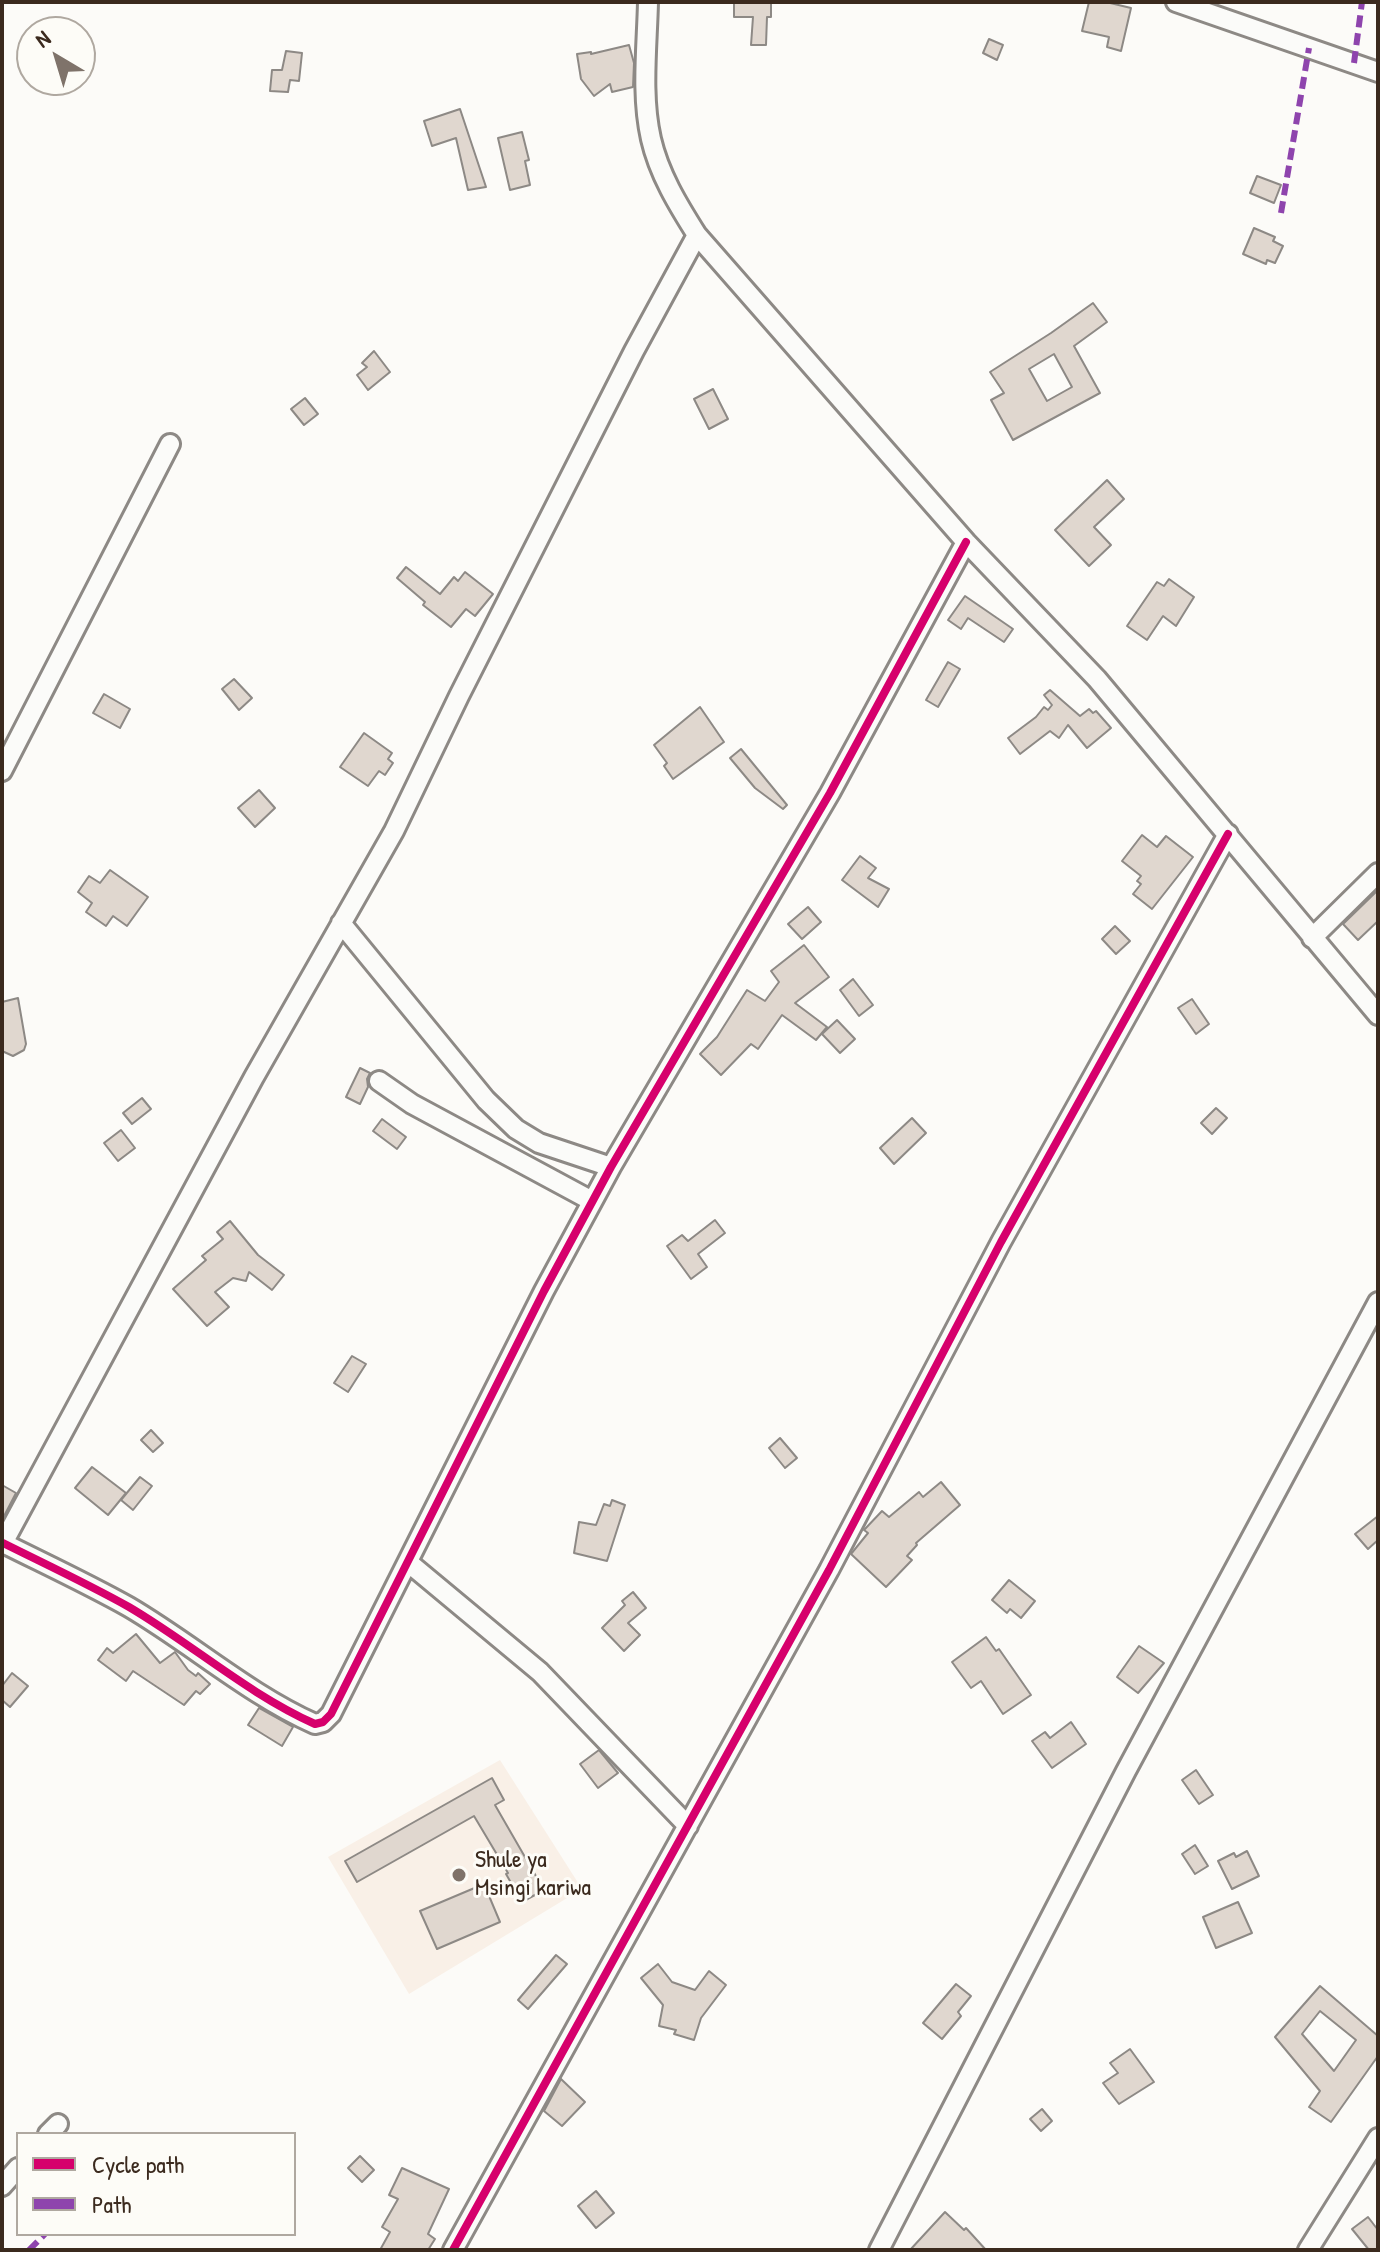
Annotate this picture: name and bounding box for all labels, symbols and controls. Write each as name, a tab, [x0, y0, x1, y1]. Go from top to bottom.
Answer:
north arrow	[16, 16, 96, 96]
text: N	[29, 23, 56, 54]
place label: Shule ya Msingi kariwa	[475, 1847, 591, 1903]
marker: Shule ya Msingi kariwa	[450, 1866, 468, 1884]
legend	[16, 2132, 296, 2236]
text: Cycle path	[92, 2148, 184, 2180]
text: Path	[92, 2188, 131, 2220]

